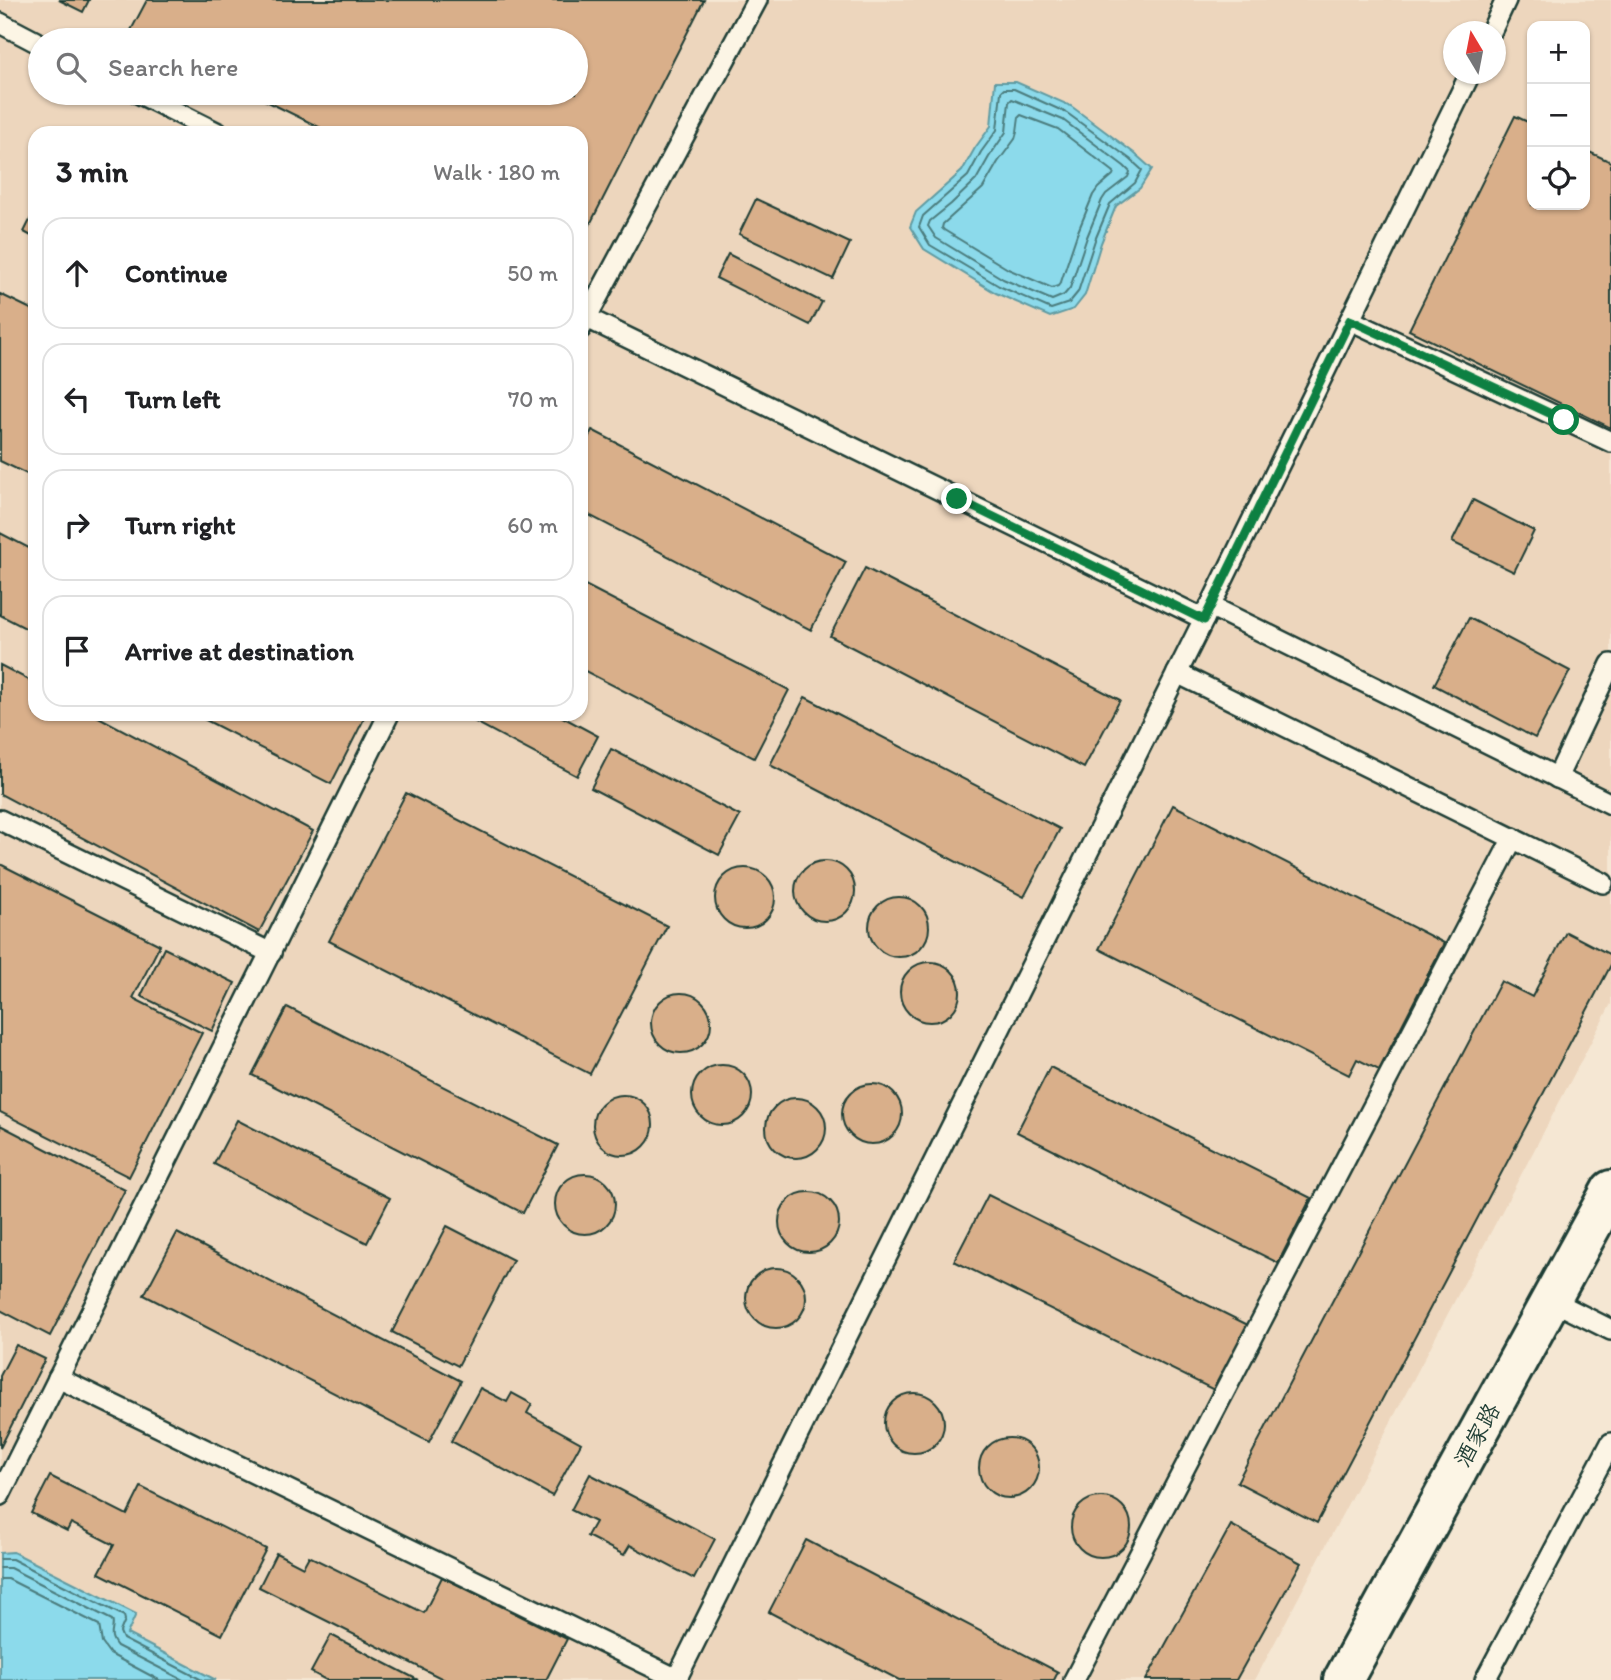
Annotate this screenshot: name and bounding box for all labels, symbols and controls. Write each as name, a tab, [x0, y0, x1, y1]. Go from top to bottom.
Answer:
north arrow	[1443, 21, 1506, 84]
map controls	[1527, 21, 1590, 210]
button: +	[1527, 21, 1590, 84]
search box	[28, 28, 588, 105]
icon: search	[52, 48, 90, 86]
text: Search here	[108, 51, 238, 83]
button: −	[1527, 84, 1590, 147]
button: locate	[1527, 147, 1590, 210]
text: 3 min	[56, 153, 128, 190]
text: Walk · 180 m	[433, 158, 560, 186]
icon: ahead	[58, 254, 96, 292]
text: Continue	[125, 257, 228, 289]
text: 50 m	[507, 259, 558, 287]
icon: left	[58, 380, 96, 418]
text: Turn left	[125, 383, 221, 415]
text: 70 m	[508, 385, 558, 413]
route start	[1548, 404, 1579, 435]
route end	[941, 483, 972, 514]
icon: right	[58, 506, 96, 544]
text: Turn right	[125, 509, 236, 541]
text: 60 m	[507, 511, 558, 539]
icon: arrive	[58, 632, 96, 670]
text: Arrive at destination	[125, 635, 354, 667]
street label: 酒家路	[1448, 1398, 1506, 1472]

